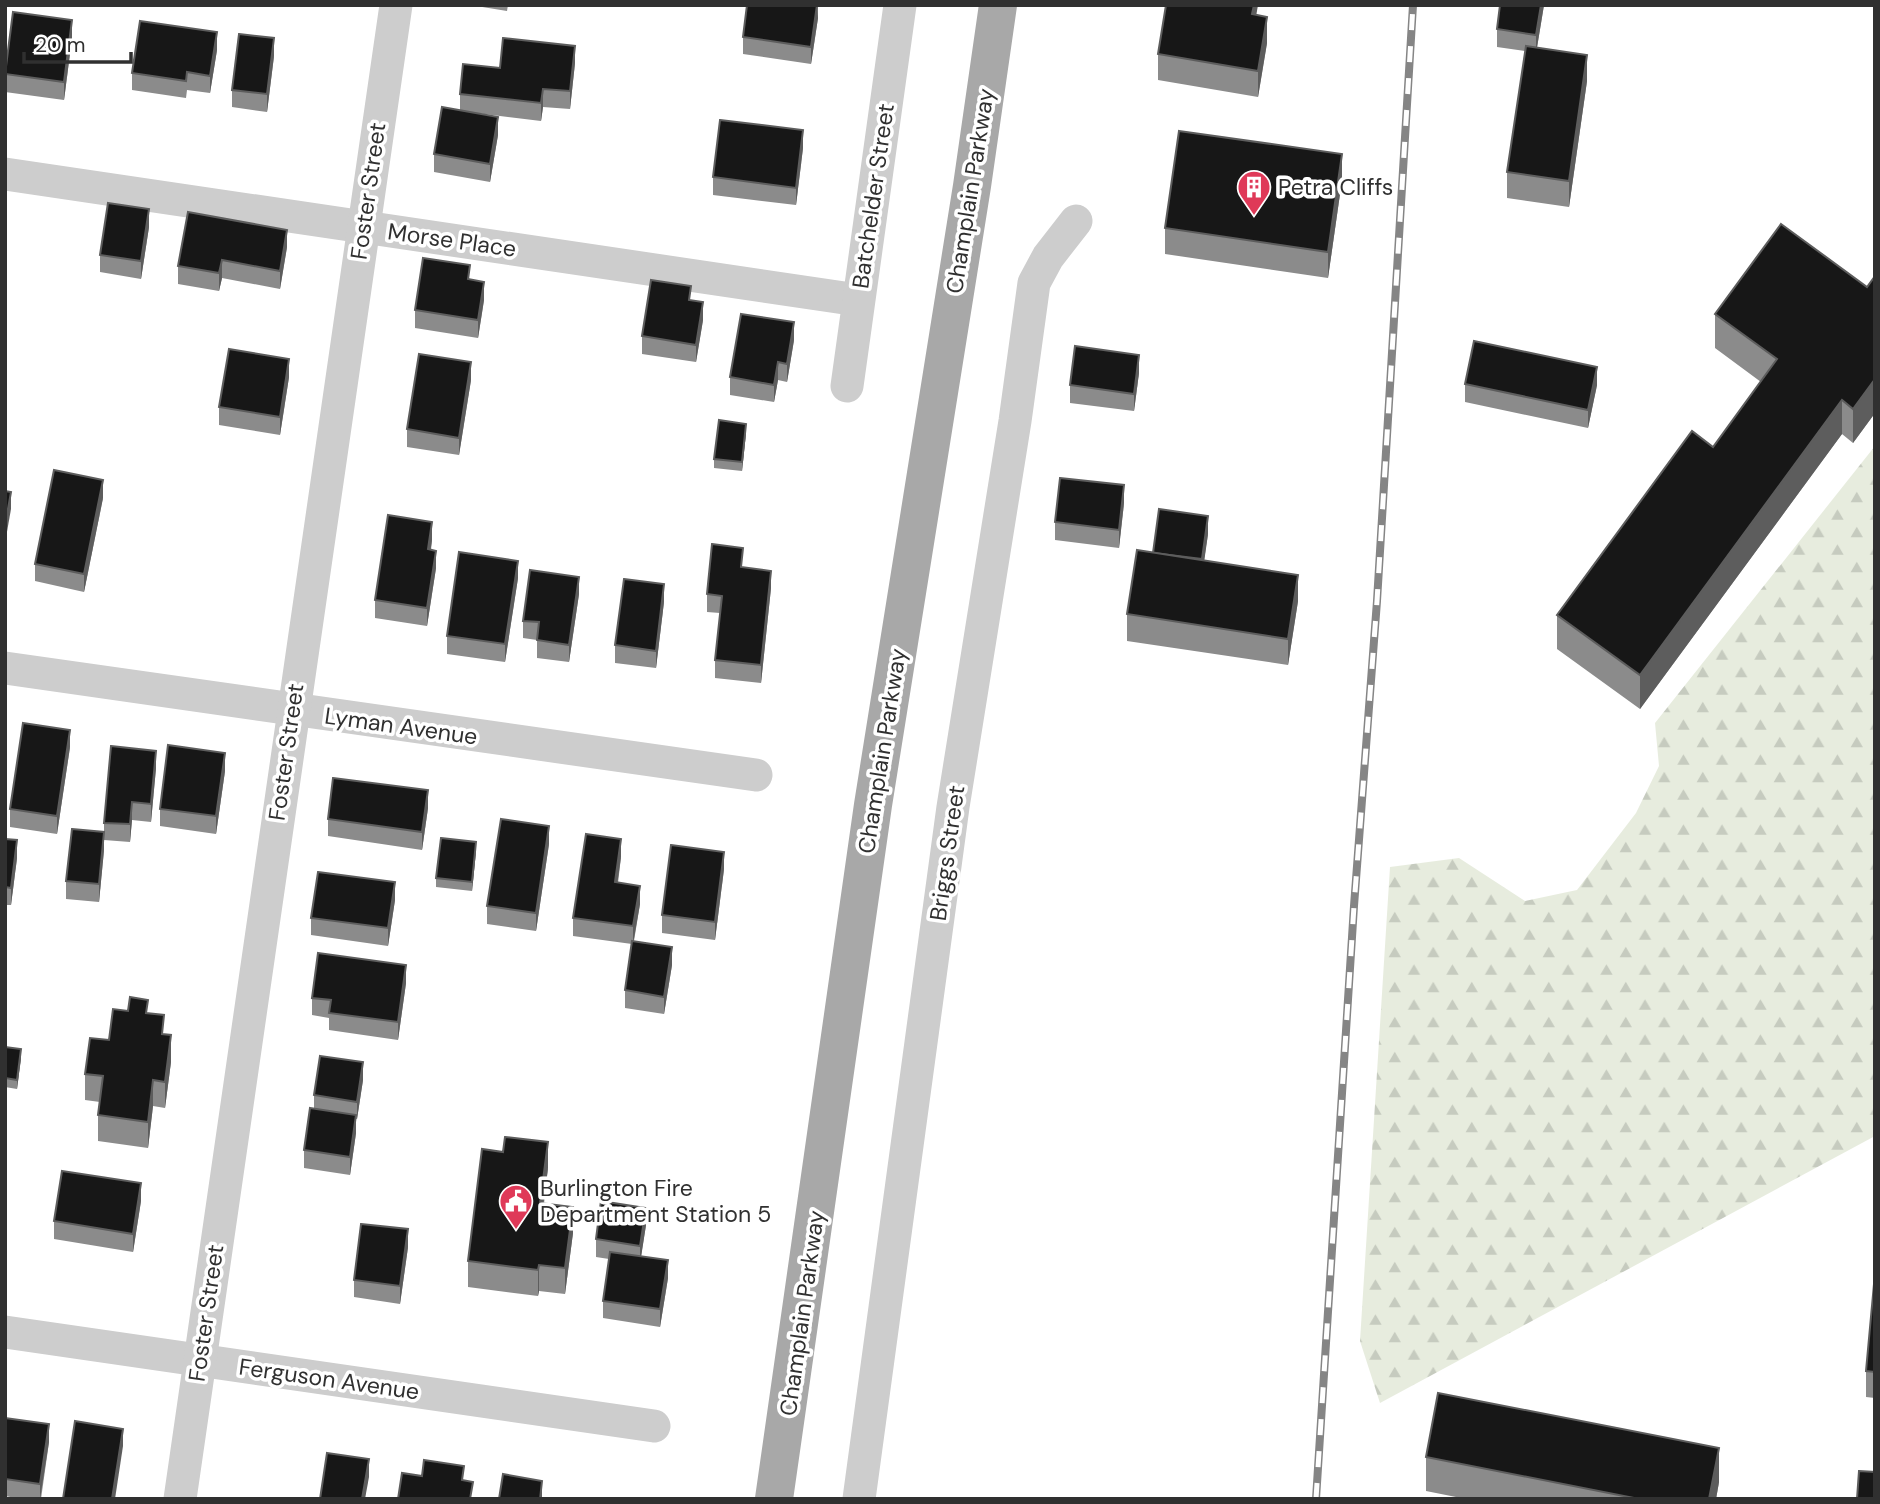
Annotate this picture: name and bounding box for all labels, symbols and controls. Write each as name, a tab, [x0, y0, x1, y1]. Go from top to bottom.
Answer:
scale bar	[24, 21, 131, 65]
text: 20 m	[35, 31, 86, 59]
street label: Champlain Parkway	[939, 86, 1001, 296]
street label: Batchelder Street	[845, 102, 901, 290]
street label: Foster Street	[344, 121, 392, 261]
building icon: Petra Cliffs	[1235, 168, 1273, 217]
place label: Petra Cliffs	[1278, 172, 1393, 202]
street label: Morse Place	[386, 216, 518, 264]
street label: Champlain Parkway	[851, 646, 913, 856]
street label: Foster Street	[262, 682, 310, 822]
street label: Lyman Avenue	[323, 700, 479, 752]
street label: Briggs Street	[923, 783, 971, 923]
place label: Burlington Fire Department Station 5	[540, 1173, 771, 1229]
public building icon: Burlington Fire Department Station 5	[497, 1182, 535, 1231]
street label: Champlain Parkway	[773, 1208, 831, 1418]
street label: Foster Street	[182, 1243, 230, 1383]
street label: Ferguson Avenue	[237, 1351, 421, 1407]

